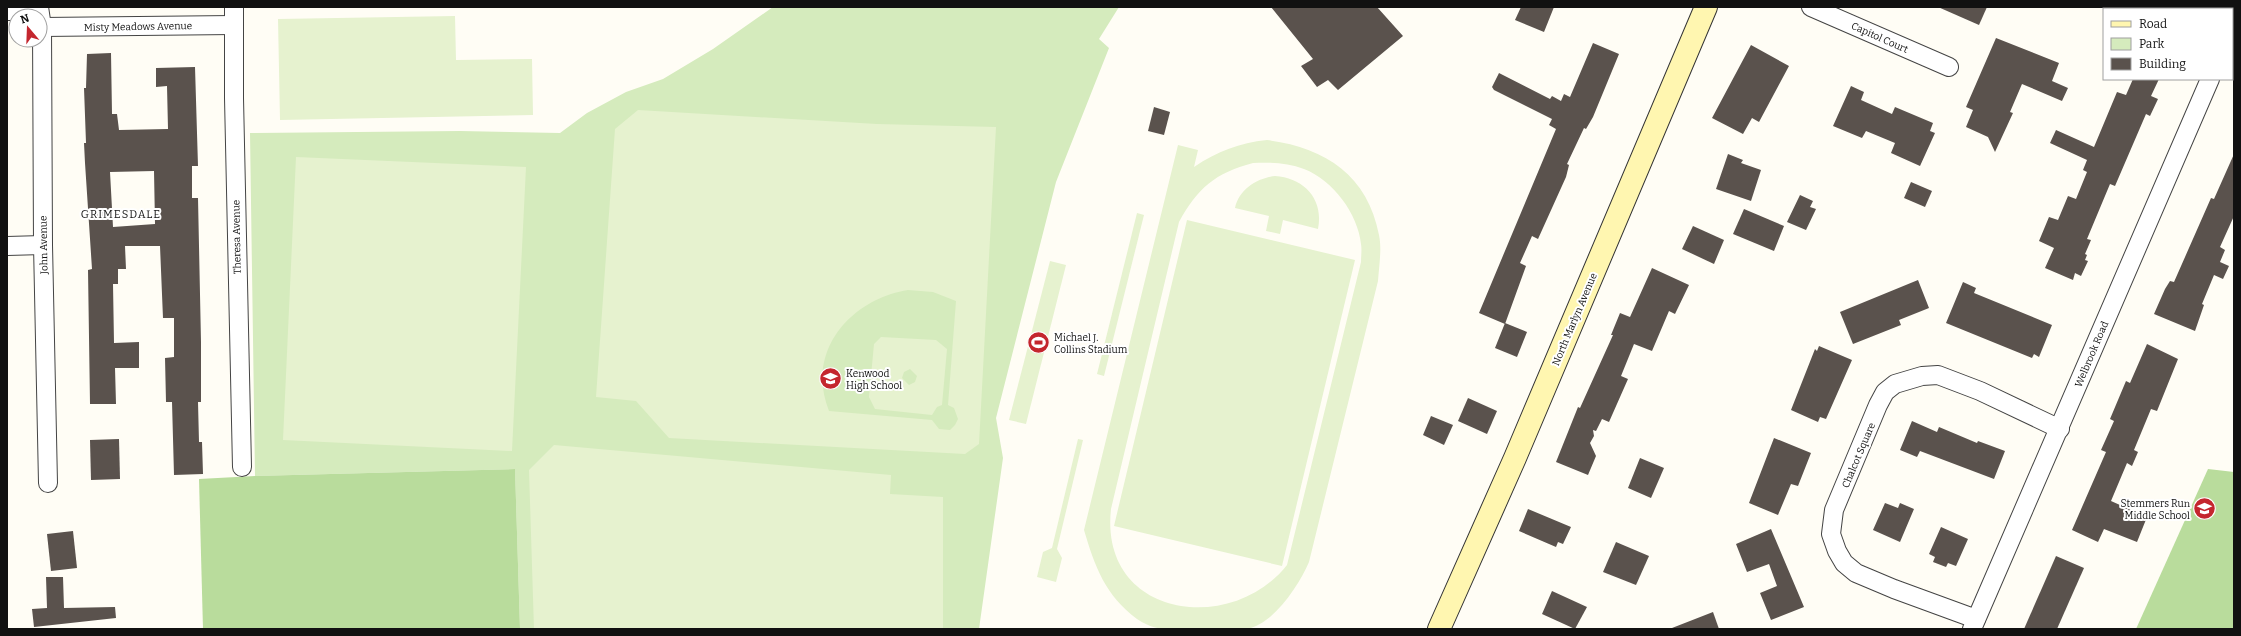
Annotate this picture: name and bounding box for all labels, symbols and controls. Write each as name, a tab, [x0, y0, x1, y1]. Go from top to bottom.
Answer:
north arrow	[8, 8, 48, 48]
legend	[2103, 8, 2233, 80]
text: N	[19, 11, 32, 27]
text: Road	[2139, 17, 2167, 31]
street label: Misty Meadows Avenue	[84, 20, 192, 34]
street label: Capitol Court	[1849, 20, 1910, 56]
text: Park	[2139, 37, 2165, 51]
text: Building	[2139, 57, 2186, 71]
street label: Theresa Avenue	[230, 200, 244, 274]
district label: GRIMESDALE	[81, 208, 161, 221]
street label: John Avenue	[37, 216, 51, 275]
street label: North Marlyn Avenue	[1550, 271, 1600, 368]
street label: Welbrook Road	[2073, 320, 2111, 389]
sports icon: Michael J. Collins Stadium	[1025, 330, 1051, 356]
place label: Michael J. Collins Stadium	[1054, 332, 1128, 356]
school or university icon: Kenwood High School	[817, 366, 843, 392]
place label: Kenwood High School	[846, 368, 902, 392]
street label: Chalcot Square	[1840, 421, 1878, 490]
school or university icon: Stemmers Run Middle School	[2192, 496, 2218, 522]
place label: Stemmers Run Middle School	[2121, 498, 2191, 522]

